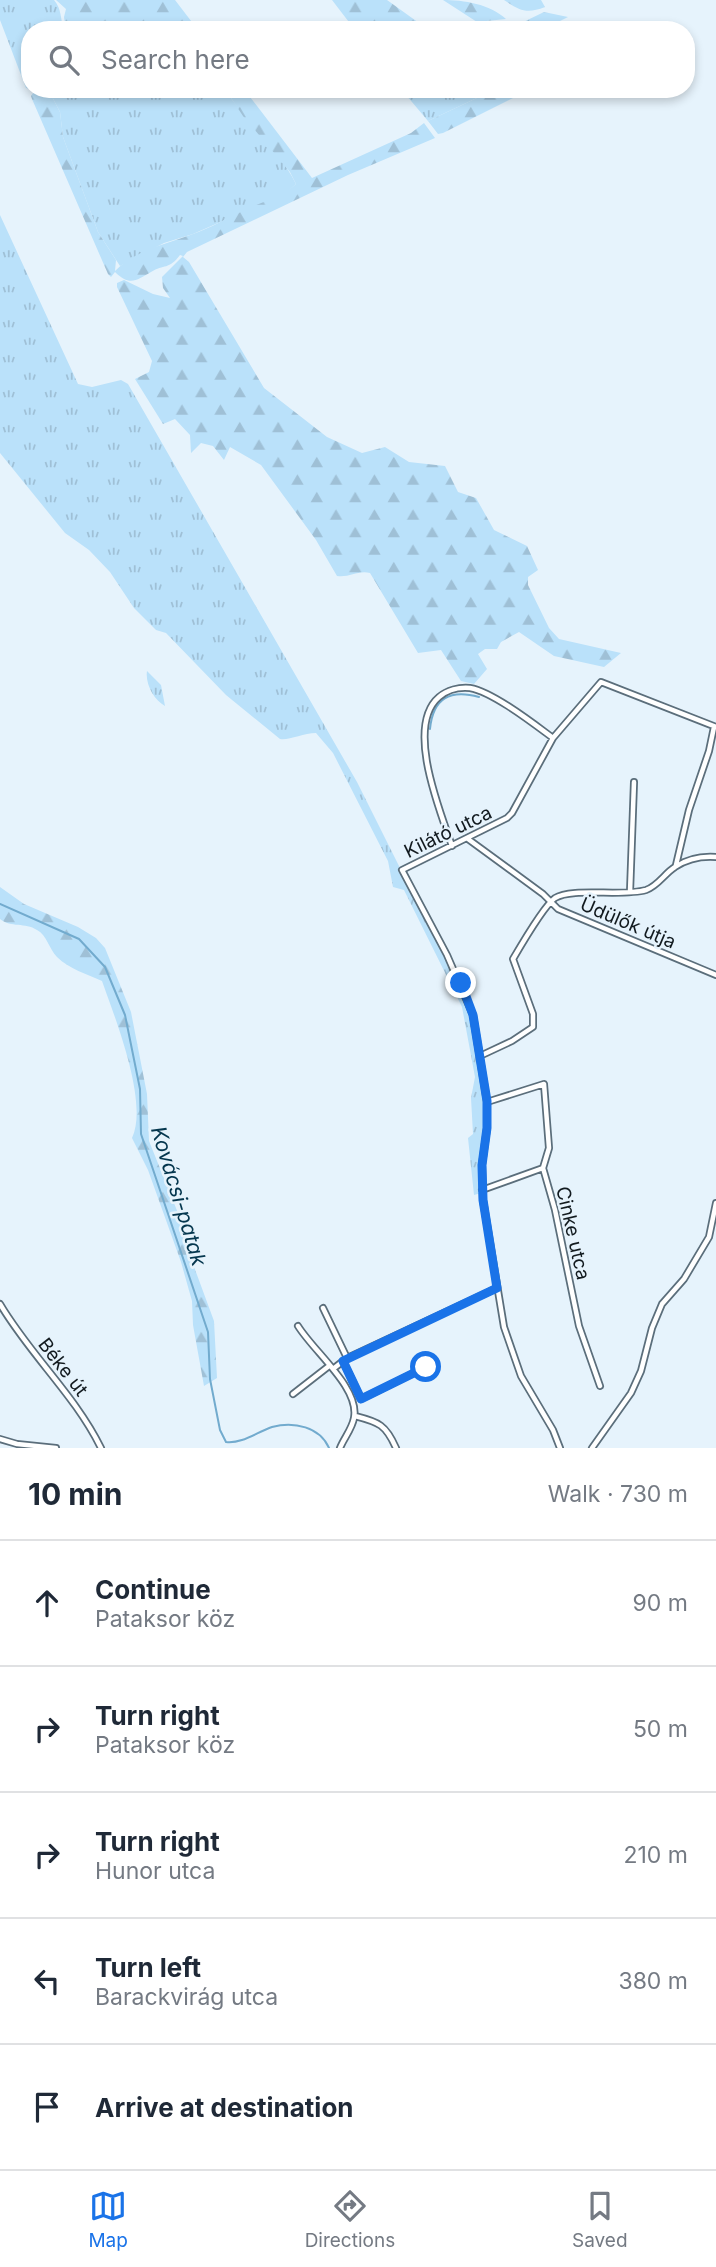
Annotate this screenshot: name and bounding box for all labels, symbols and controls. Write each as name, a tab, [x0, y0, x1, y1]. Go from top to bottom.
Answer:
search box	[21, 21, 695, 98]
icon: search	[45, 41, 83, 79]
text: Search here	[101, 44, 250, 75]
street label: Kilátó utca	[400, 801, 496, 863]
street label: Üdülők útja	[577, 893, 679, 953]
route end	[445, 967, 476, 998]
water label: Kovácsi-patak	[146, 1123, 212, 1269]
street label: Cinke utca	[551, 1184, 595, 1282]
street label: Béke út	[33, 1333, 93, 1401]
route start	[410, 1351, 441, 1382]
text: 10 min	[28, 1476, 122, 1512]
text: Walk · 730 m	[548, 1480, 688, 1508]
text: Continue	[95, 1574, 211, 1605]
icon: ahead	[28, 1584, 66, 1622]
text: 90 m	[633, 1589, 688, 1617]
text: Pataksor köz	[95, 1605, 235, 1633]
text: Turn right	[95, 1700, 220, 1731]
icon: right	[28, 1710, 66, 1748]
text: 50 m	[633, 1715, 688, 1743]
text: Pataksor köz	[95, 1731, 235, 1759]
text: Turn right	[95, 1826, 220, 1857]
icon: right	[28, 1836, 66, 1874]
text: 210 m	[623, 1841, 688, 1869]
text: Hunor utca	[95, 1857, 215, 1885]
text: Turn left	[95, 1952, 201, 1983]
icon: left	[28, 1962, 66, 2000]
text: 380 m	[618, 1967, 688, 1995]
text: Barackvirág utca	[95, 1983, 278, 2011]
icon: arrive	[28, 2088, 66, 2126]
text: Arrive at destination	[95, 2092, 354, 2123]
tab: Map	[88, 2187, 128, 2252]
tab: Directions	[305, 2187, 395, 2252]
tab: Saved	[572, 2187, 628, 2252]

